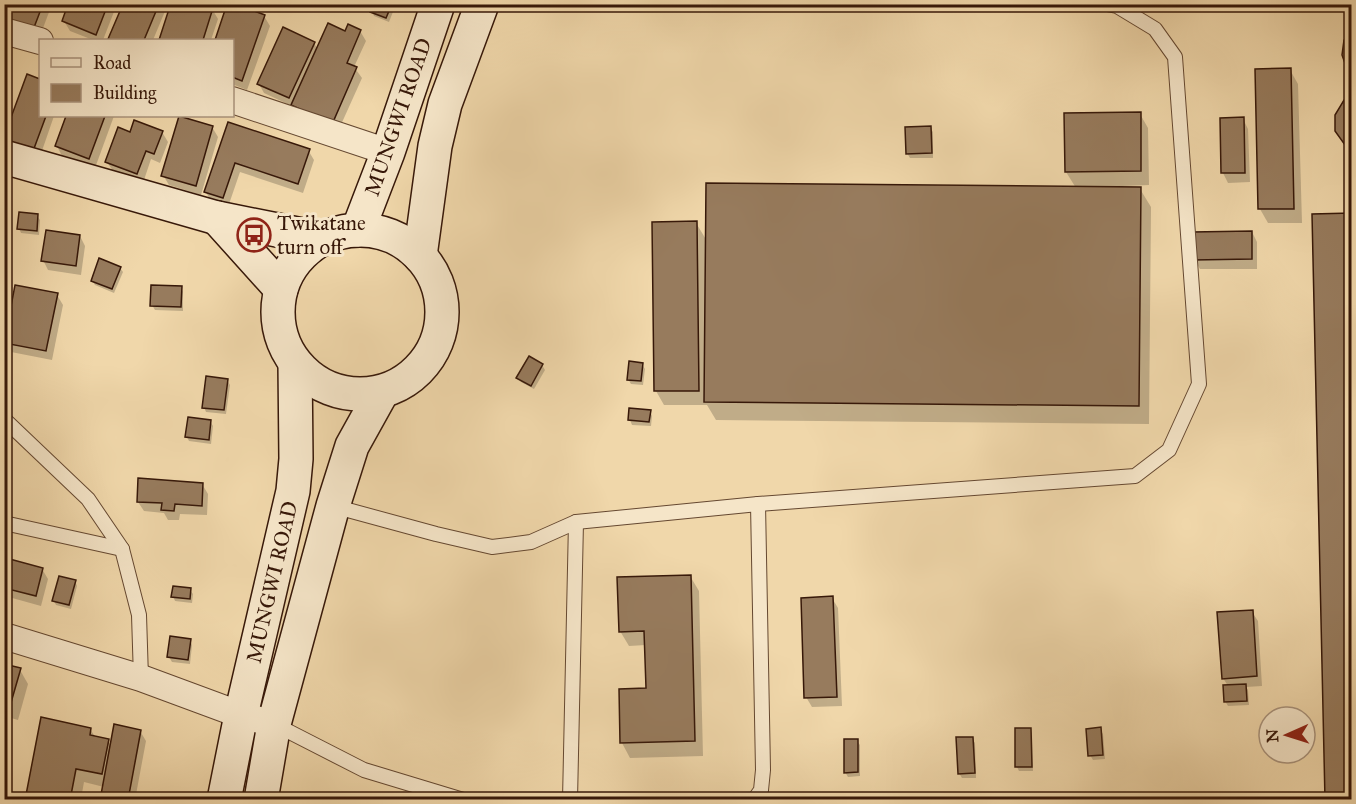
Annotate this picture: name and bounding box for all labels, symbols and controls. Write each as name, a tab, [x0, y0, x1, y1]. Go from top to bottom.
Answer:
street label: MUNGWI ROAD	[359, 35, 437, 199]
legend	[39, 39, 234, 117]
text: Road	[93, 52, 131, 74]
text: Building	[93, 82, 157, 105]
place label: Twikatane turn off	[277, 210, 366, 260]
bus stop icon: Twikatane turn off	[236, 217, 272, 253]
street label: MUNGWI ROAD	[241, 498, 303, 666]
north arrow	[1257, 705, 1317, 765]
text: N	[1263, 728, 1282, 743]

